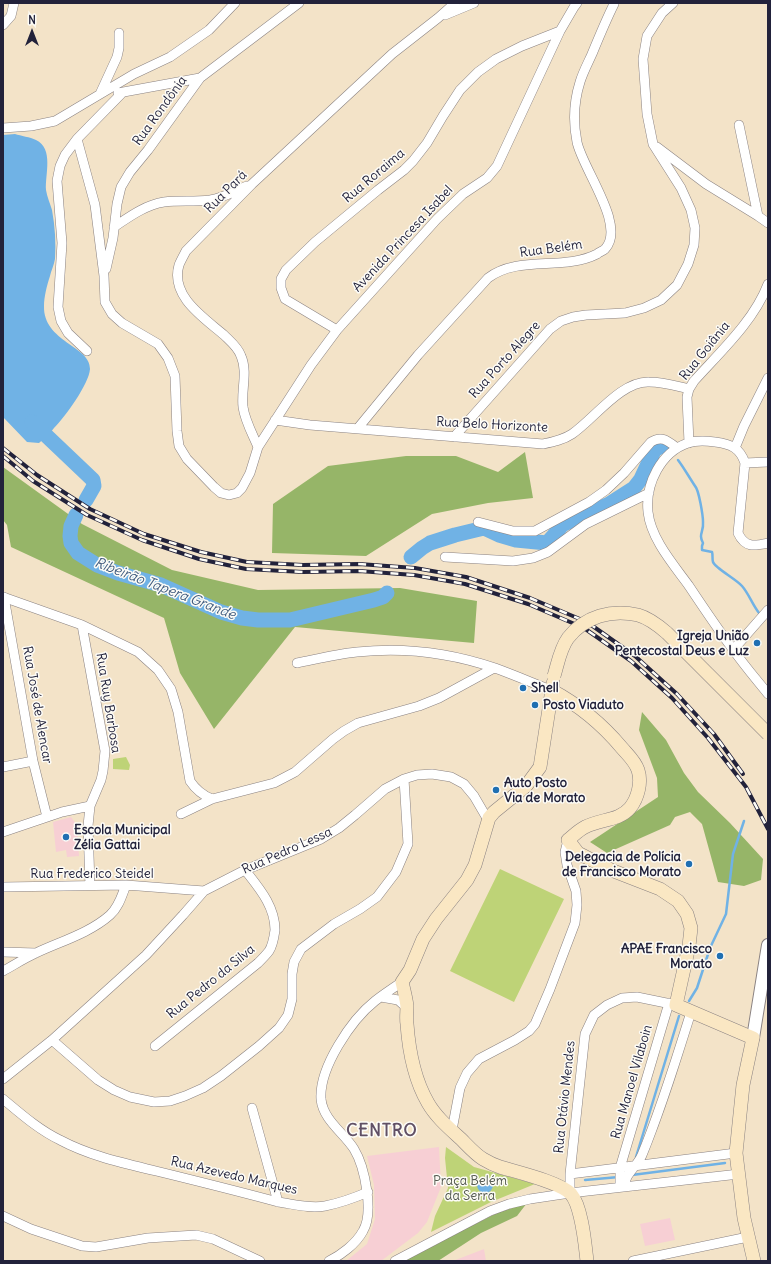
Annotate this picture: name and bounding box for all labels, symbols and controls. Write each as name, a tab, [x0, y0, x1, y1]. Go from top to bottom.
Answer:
north arrow	[12, 12, 52, 52]
text: N	[28, 13, 36, 27]
street label: Rua Rondônia	[130, 73, 190, 149]
street label: Rua Roraima	[340, 146, 408, 206]
street label: Rua Pará	[201, 167, 251, 217]
street label: Avenida Princesa Isabel	[350, 183, 456, 295]
street label: Rua Belém	[519, 237, 583, 261]
street label: Rua Porto Alegre	[466, 318, 544, 402]
street label: Rua Goiânia	[677, 318, 733, 384]
street label: Rua Belo Horizonte	[436, 414, 548, 436]
water label: Ribeirão Tapera Grande	[92, 554, 238, 624]
place label: Igreja União Pentecostal Deus e Luz	[615, 628, 749, 659]
marker: Igreja União Pentecostal Deus e Luz	[752, 638, 762, 648]
street label: Rua José de Alencar	[19, 645, 55, 765]
street label: Rua Ruy Barbosa	[92, 652, 124, 754]
place label: Shell	[531, 680, 559, 696]
marker: Shell	[518, 683, 528, 693]
place label: Posto Viaduto	[543, 697, 624, 713]
marker: Posto Viaduto	[530, 700, 540, 710]
place label: Auto Posto Via de Morato	[504, 775, 585, 806]
marker: Auto Posto Via de Morato	[491, 785, 501, 795]
place label: Escola Municipal Zélia Gattai	[74, 822, 171, 853]
street label: Rua Pedro Lessa	[240, 824, 334, 878]
marker: Escola Municipal Zélia Gattai	[61, 832, 71, 842]
place label: Delegacia de Polícia de Francisco Morato	[562, 849, 681, 880]
marker: Delegacia de Polícia de Francisco Morato	[684, 859, 694, 869]
street label: Rua Frederico Steidel	[30, 866, 154, 882]
place label: APAE Francisco Morato	[621, 941, 712, 972]
street label: Rua Pedro da Silva	[164, 942, 258, 1022]
marker: APAE Francisco Morato	[715, 951, 725, 961]
street label: Rua Manoel Vilaboin	[608, 1023, 656, 1141]
street label: Rua Otávio Mendes	[551, 1040, 579, 1154]
district label: CENTRO	[346, 1121, 418, 1141]
street label: Rua Azevedo Marques	[169, 1154, 299, 1198]
park label: Praça Belém da Serra	[433, 1173, 507, 1204]

